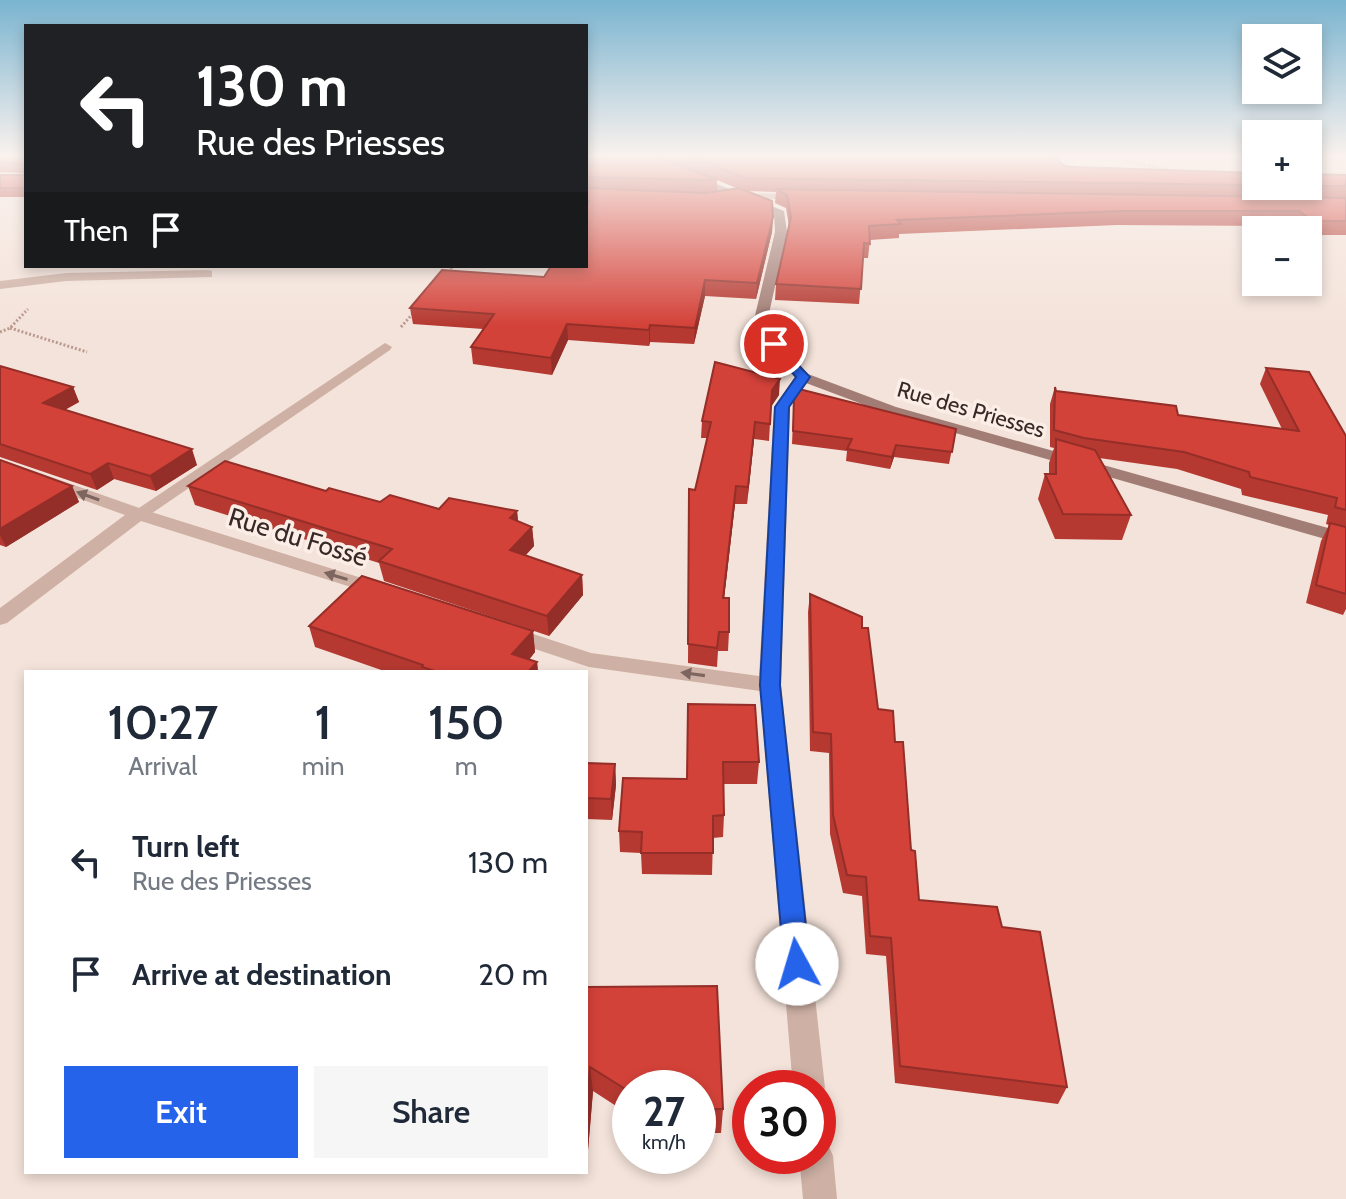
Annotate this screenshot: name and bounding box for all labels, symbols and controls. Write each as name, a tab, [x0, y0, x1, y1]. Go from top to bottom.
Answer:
map controls	[1242, 24, 1322, 296]
button: layers	[1242, 24, 1322, 104]
text: 130 m	[196, 52, 348, 120]
icon: left	[64, 56, 168, 160]
text: Rue des Priesses	[196, 120, 445, 164]
button: +	[1242, 120, 1322, 200]
icon: arrive	[144, 208, 188, 252]
text: Then	[64, 212, 128, 249]
button: −	[1242, 216, 1322, 296]
pin	[740, 310, 808, 378]
icon: arrive	[752, 322, 796, 366]
street label: Rue des Priesses	[894, 376, 1048, 443]
one-way arrow	[76, 489, 100, 502]
street label: Rue du Fossé	[225, 501, 371, 573]
one-way arrow	[323, 569, 347, 582]
one-way arrow	[680, 667, 705, 680]
text: 10:27	[107, 693, 218, 751]
text: 1	[315, 693, 332, 751]
text: 150	[428, 693, 505, 751]
text: Arrival	[128, 750, 197, 782]
text: min	[302, 750, 345, 782]
text: m	[455, 750, 478, 782]
text: Turn left	[132, 828, 240, 865]
icon: left	[64, 840, 108, 884]
text: 130 m	[468, 844, 548, 881]
text: Rue des Priesses	[132, 865, 312, 897]
position arrow	[755, 922, 839, 1006]
icon: arrive	[64, 952, 108, 996]
text: Arrive at destination	[132, 956, 392, 993]
text: 20 m	[478, 956, 548, 993]
button: Exit	[64, 1066, 298, 1158]
button: Share	[314, 1066, 548, 1158]
speed limit sign: 30	[732, 1070, 836, 1174]
text: 27	[643, 1087, 685, 1136]
text: km/h	[642, 1130, 686, 1154]

